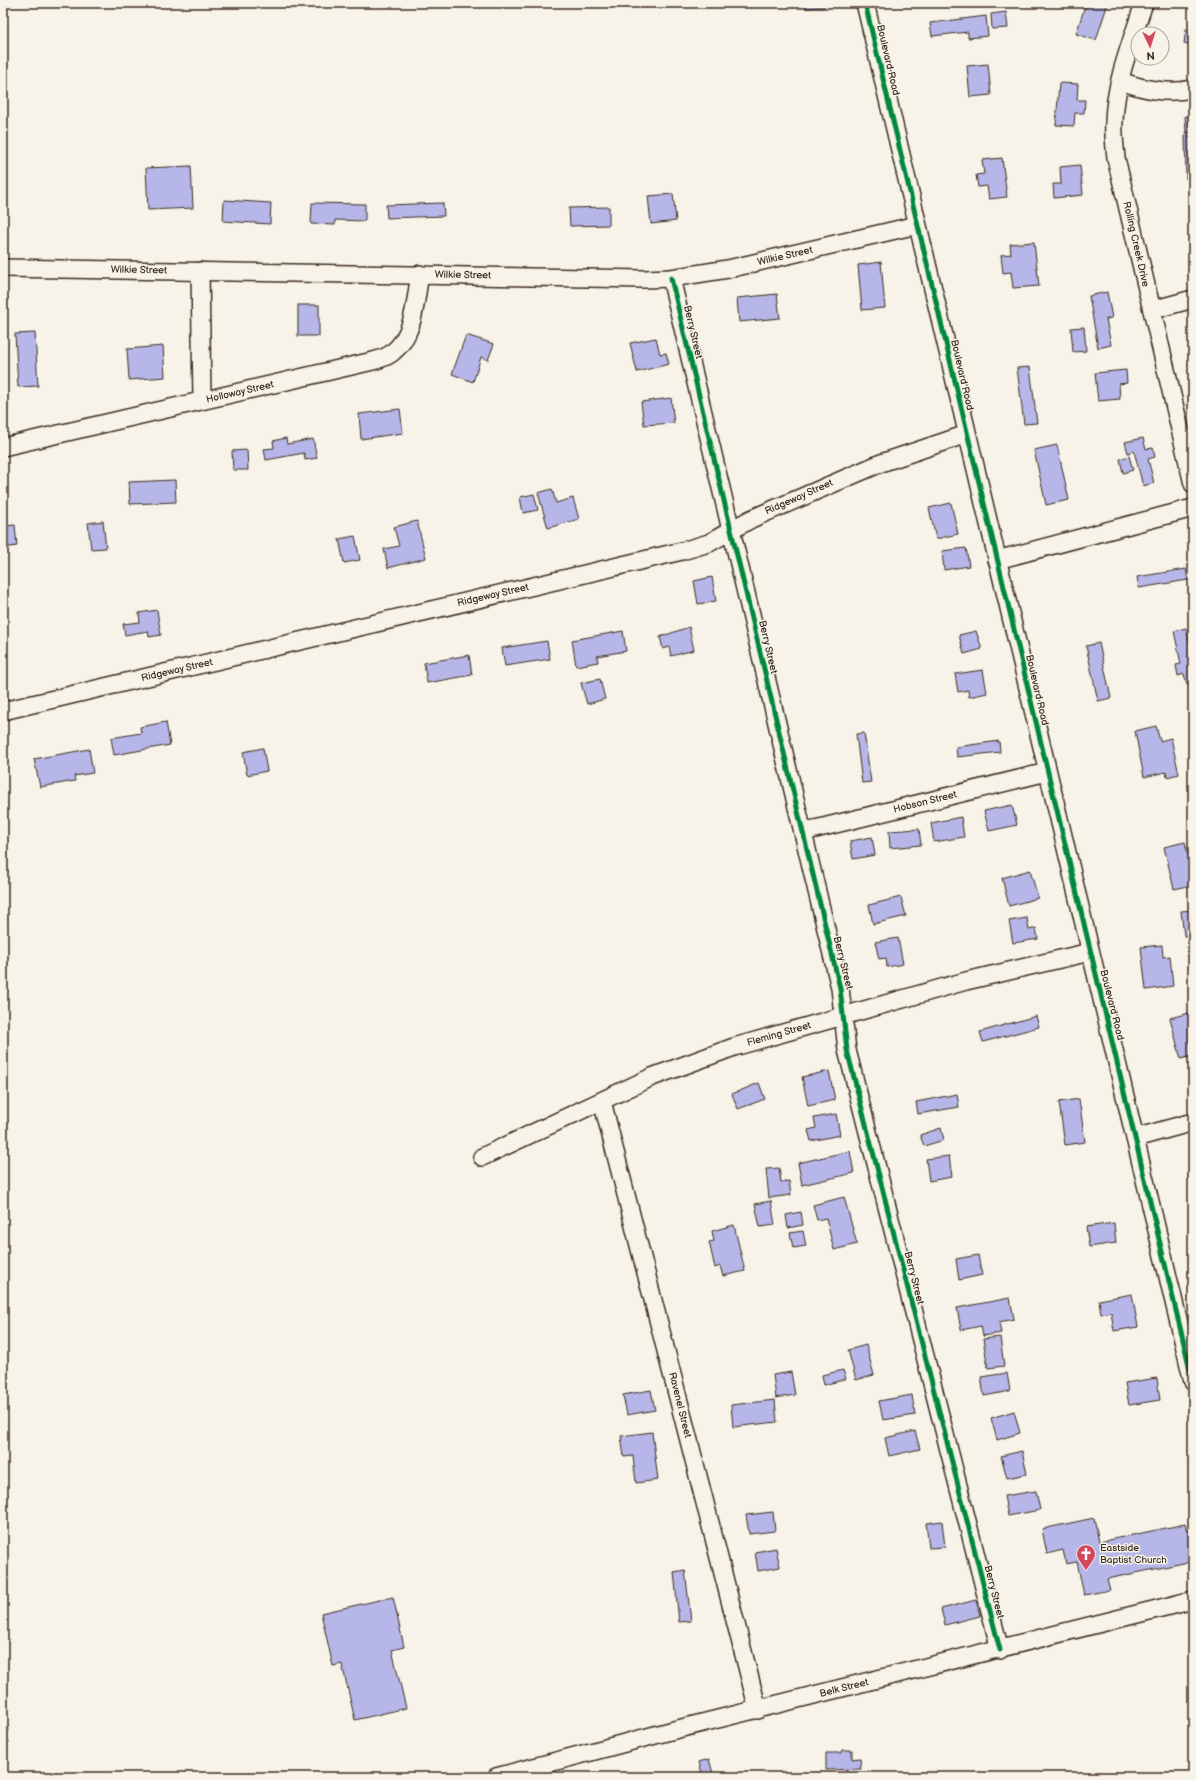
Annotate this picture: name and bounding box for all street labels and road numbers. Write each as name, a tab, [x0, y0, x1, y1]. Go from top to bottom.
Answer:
street label: Boulevard Road	[874, 23, 902, 97]
street label: Rolling Creek Drive	[1120, 200, 1152, 288]
street label: Wilkie Street	[756, 244, 814, 268]
street label: Wilkie Street	[111, 264, 167, 276]
street label: Wilkie Street	[435, 269, 491, 281]
street label: Berry Street	[681, 304, 705, 360]
street label: Boulevard Road	[948, 338, 976, 412]
street label: Holloway Street	[205, 378, 275, 406]
street label: Ridgeway Street	[763, 477, 835, 517]
street label: Ridgeway Street	[456, 581, 530, 609]
street label: Berry Street	[756, 619, 780, 675]
street label: Boulevard Road	[1023, 653, 1051, 727]
street label: Ridgeway Street	[140, 656, 214, 684]
street label: Hobson Street	[892, 788, 958, 816]
street label: Berry Street	[831, 935, 855, 991]
street label: Boulevard Road	[1097, 968, 1127, 1042]
street label: Fleming Street	[746, 1019, 812, 1049]
street label: Berry Street	[902, 1250, 926, 1306]
street label: Ravenel Street	[666, 1371, 694, 1439]
street label: Berry Street	[982, 1564, 1006, 1620]
street label: Belk Street	[818, 1676, 870, 1700]

